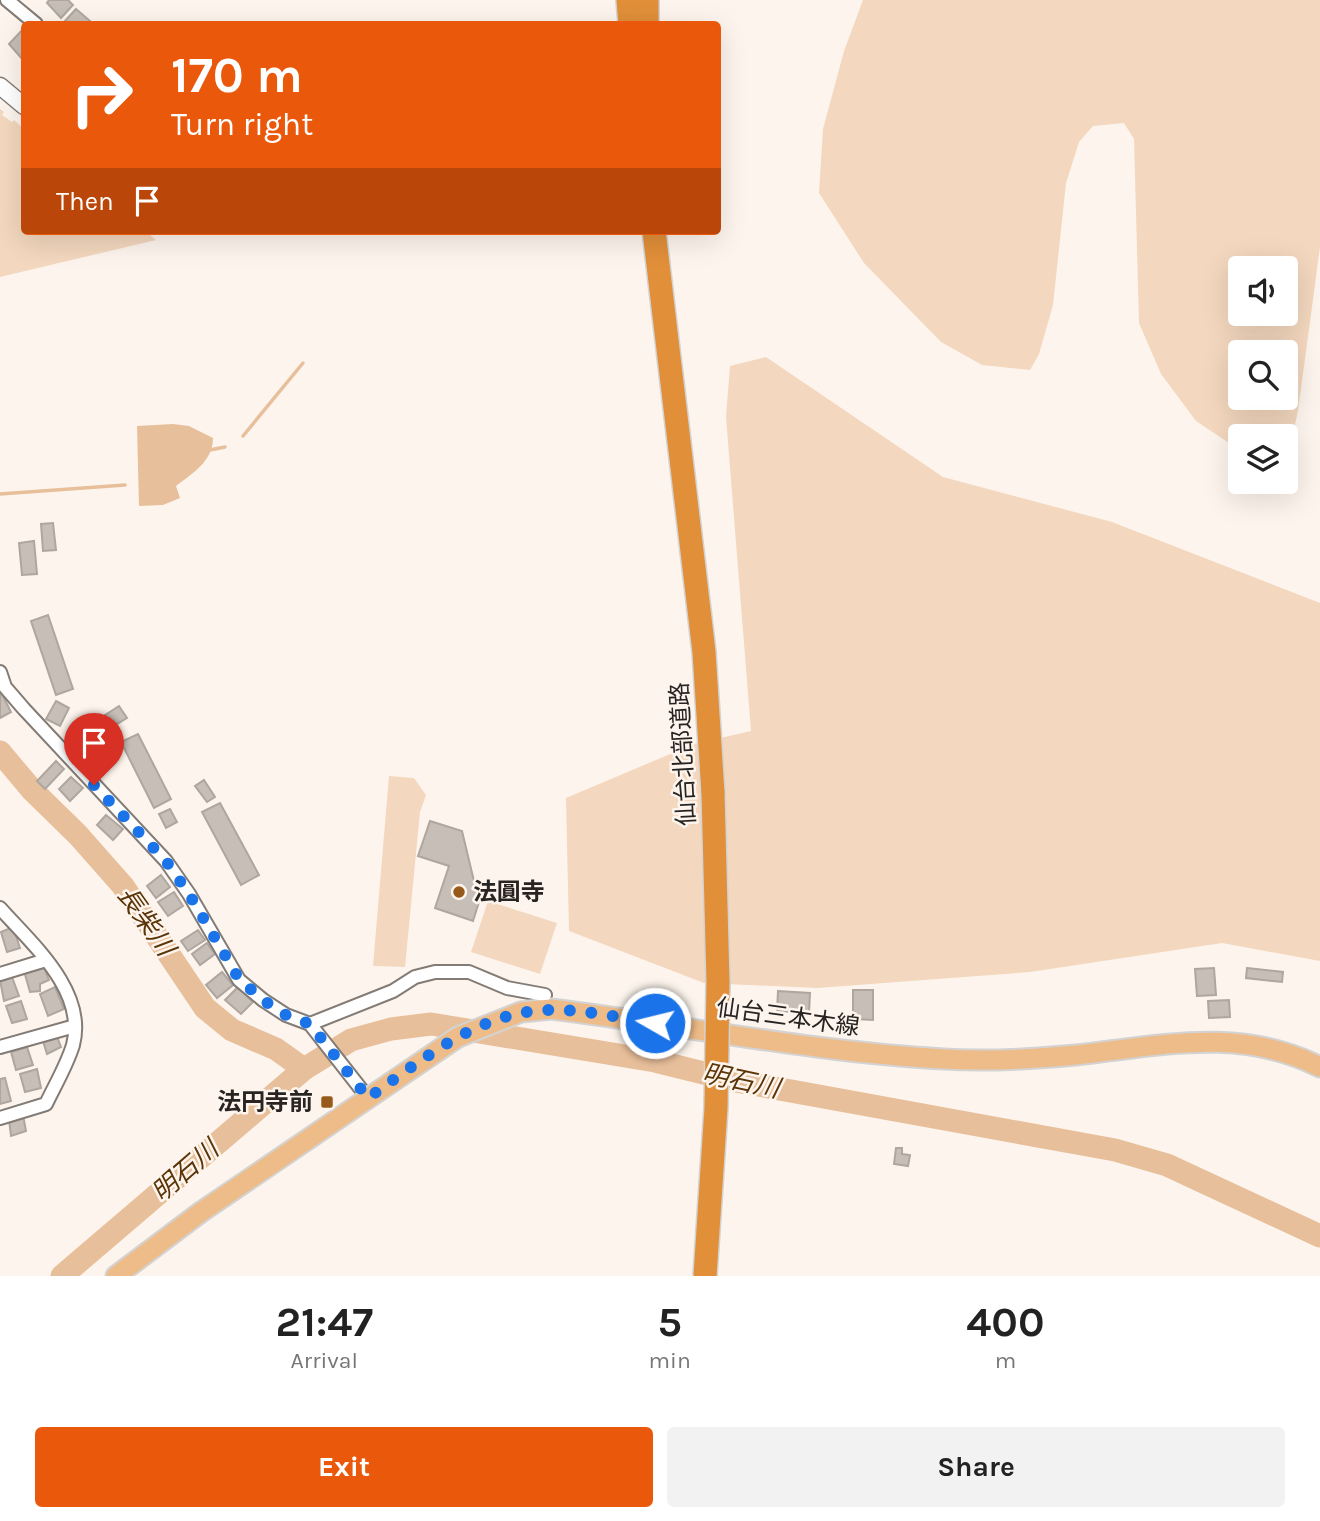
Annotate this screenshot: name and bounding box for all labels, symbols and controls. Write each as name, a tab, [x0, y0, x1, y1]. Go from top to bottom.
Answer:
text: 170 m	[171, 47, 303, 104]
icon: right	[56, 49, 147, 140]
text: Turn right	[171, 106, 313, 143]
icon: arrive	[128, 182, 166, 220]
text: Then	[56, 186, 114, 217]
map controls	[1228, 256, 1298, 494]
button: sound	[1228, 256, 1298, 326]
button: search	[1228, 340, 1298, 410]
button: layers	[1228, 424, 1298, 494]
street label: 仙台北部道路	[665, 681, 701, 827]
pin	[64, 713, 124, 785]
icon: arrive	[75, 724, 113, 762]
place label: 法圓寺	[473, 878, 545, 906]
water label: 長柴川	[111, 880, 183, 964]
marker: 法圓寺	[451, 884, 467, 900]
position arrow	[618, 986, 692, 1060]
street label: 仙台三本木線	[715, 993, 861, 1041]
water label: 明石川	[700, 1058, 785, 1105]
place label: 法円寺前	[217, 1088, 313, 1116]
marker: 法円寺前	[319, 1094, 335, 1110]
water label: 明石川	[145, 1132, 227, 1208]
text: 21:47	[276, 1297, 373, 1347]
text: 5	[658, 1297, 682, 1347]
text: 400	[966, 1297, 1044, 1347]
text: Arrival	[291, 1347, 358, 1374]
text: min	[649, 1347, 691, 1374]
text: m	[995, 1347, 1016, 1374]
button: Exit	[35, 1427, 653, 1507]
button: Share	[667, 1427, 1285, 1507]

